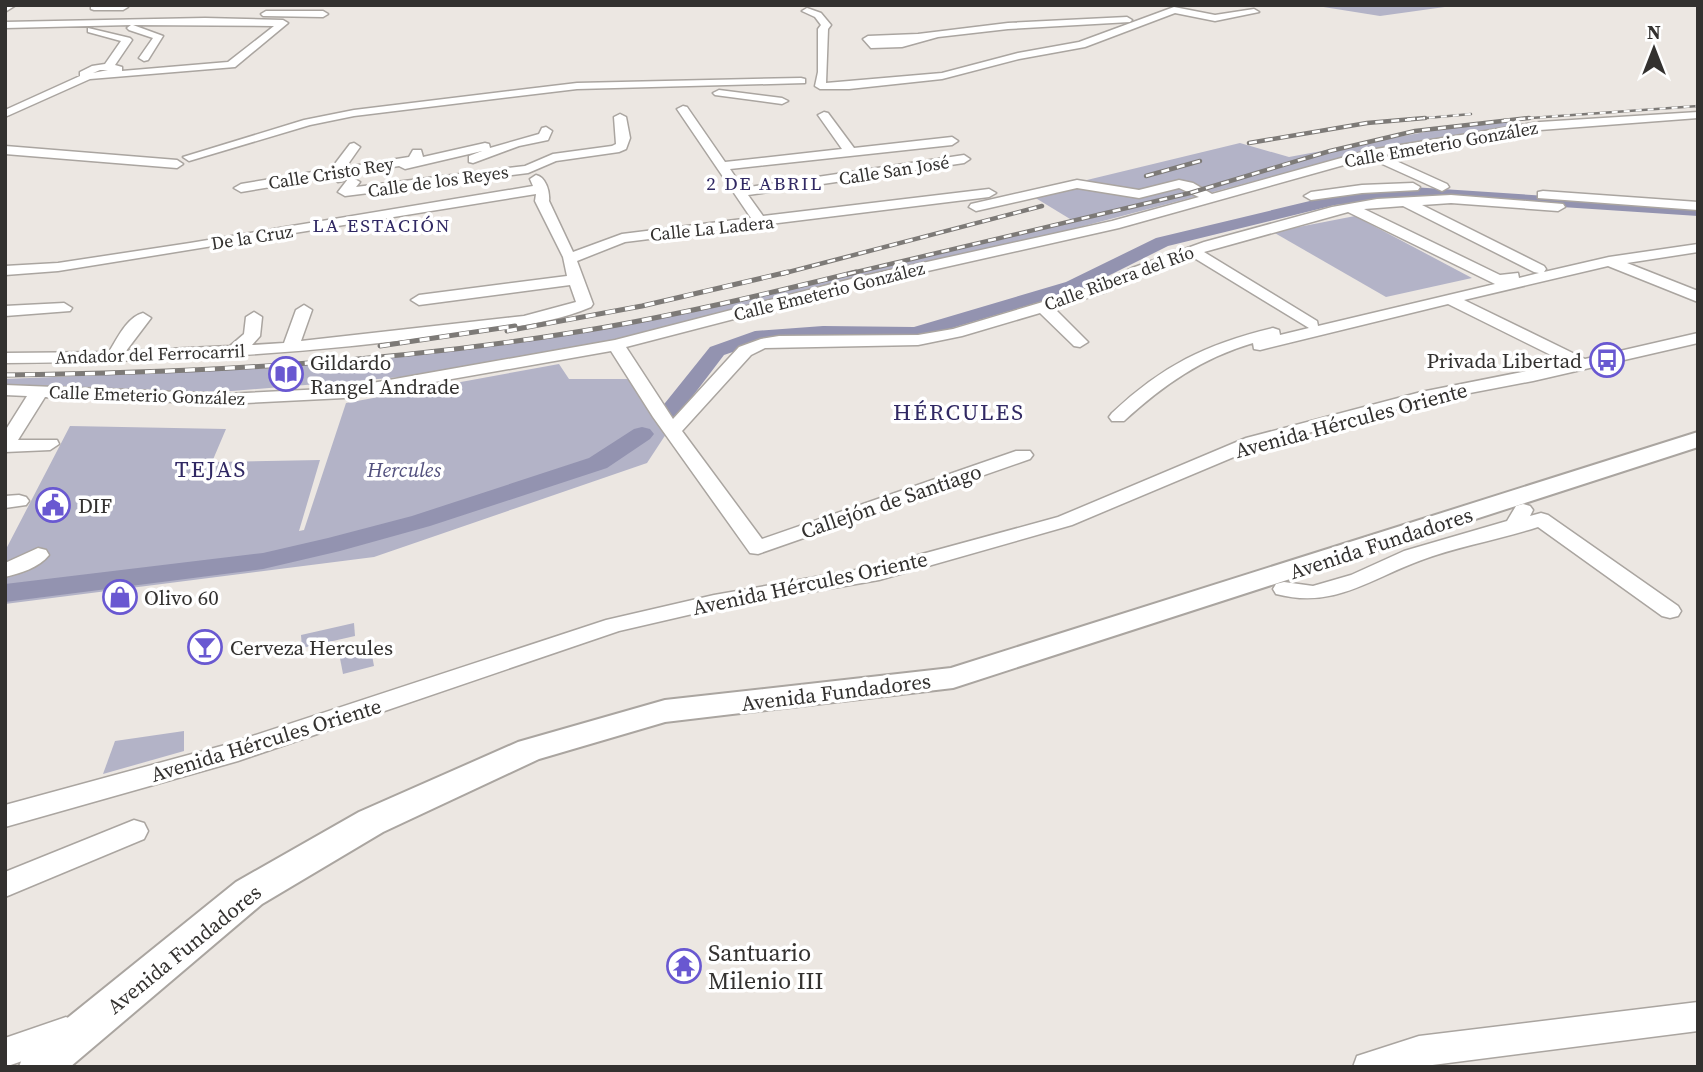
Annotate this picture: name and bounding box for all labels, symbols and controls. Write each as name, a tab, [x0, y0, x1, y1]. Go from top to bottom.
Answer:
north arrow	[1619, 14, 1689, 84]
text: N	[1647, 19, 1661, 45]
street label: Calle Emeterio González	[1342, 115, 1540, 173]
street label: Calle San José	[837, 149, 951, 191]
street label: Calle Cristo Rey	[267, 151, 396, 195]
street label: Calle de los Reyes	[366, 159, 510, 203]
district label: 2 DE ABRIL	[706, 170, 824, 196]
street label: Calle La Ladera	[649, 209, 776, 247]
district label: LA ESTACIÓN	[313, 212, 451, 238]
street label: De la Cruz	[209, 218, 295, 256]
street label: Calle Ribera del Río	[1041, 239, 1198, 317]
street label: Calle Emeterio González	[731, 255, 927, 327]
street label: Andador del Ferrocarril	[54, 338, 246, 370]
bus stop icon: Privada Libertad	[1588, 341, 1626, 379]
place label: Privada Libertad	[1426, 346, 1582, 375]
place label: Gildardo Rangel Andrade	[310, 348, 460, 401]
library icon: Gildardo Rangel Andrade	[267, 355, 305, 393]
street label: Avenida Hércules Oriente	[1231, 375, 1471, 465]
street label: Calle Emeterio González	[49, 379, 245, 411]
district label: HÉRCULES	[893, 396, 1025, 428]
district label: TEJAS	[175, 453, 247, 485]
park label: Hercules	[366, 455, 441, 484]
street label: Callejón de Santiago	[797, 456, 985, 546]
public building icon: DIF	[34, 486, 72, 524]
place label: DIF	[78, 491, 112, 520]
street label: Avenida Fundadores	[1286, 500, 1476, 586]
street label: Avenida Hércules Oriente	[690, 544, 930, 622]
shop icon: Olivo 60	[101, 578, 139, 616]
place label: Olivo 60	[144, 583, 219, 612]
bar icon: Cerveza Hercules	[186, 628, 224, 666]
place label: Cerveza Hercules	[230, 633, 393, 662]
street label: Avenida Fundadores	[740, 666, 932, 718]
street label: Avenida Hércules Oriente	[147, 691, 385, 789]
street label: Avenida Fundadores	[101, 878, 267, 1020]
place label: Santuario Milenio III	[708, 936, 823, 997]
temple icon: Santuario Milenio III	[665, 947, 703, 985]

